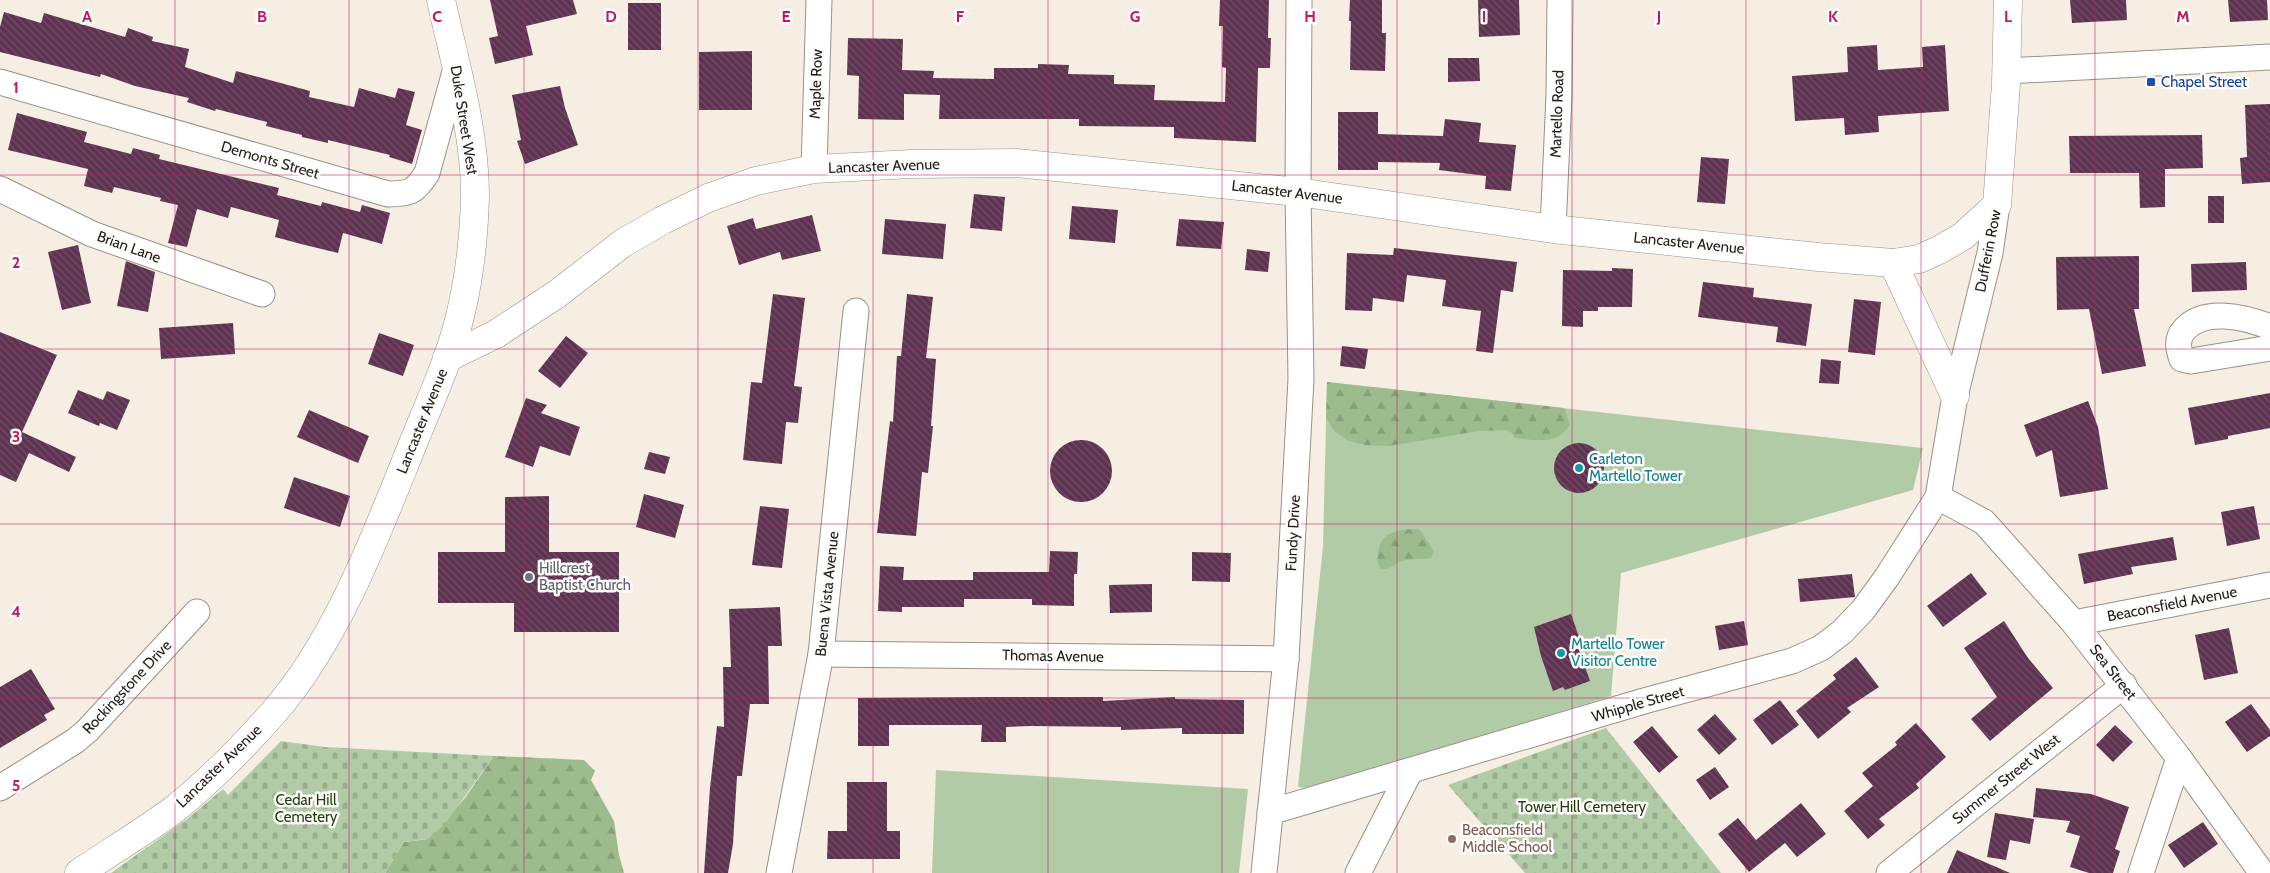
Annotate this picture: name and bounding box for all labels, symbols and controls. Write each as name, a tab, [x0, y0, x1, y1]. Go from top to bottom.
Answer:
text: A	[82, 7, 92, 26]
text: B	[257, 7, 267, 26]
text: C	[432, 7, 442, 26]
text: D	[605, 7, 617, 26]
text: E	[781, 7, 791, 26]
text: F	[956, 7, 965, 26]
text: G	[1130, 7, 1140, 26]
text: H	[1304, 7, 1316, 26]
text: I	[1482, 7, 1486, 26]
text: J	[1656, 7, 1661, 26]
text: K	[1828, 7, 1838, 26]
text: L	[2004, 7, 2012, 26]
text: M	[2176, 7, 2190, 26]
street label: Maple Row	[806, 49, 826, 119]
street label: Duke Street West	[446, 64, 482, 176]
street label: Martello Road	[1546, 70, 1568, 158]
place label: Chapel Street	[2161, 73, 2247, 91]
marker: Chapel Street	[2145, 76, 2157, 88]
text: 1	[13, 78, 19, 97]
street label: Demonts Street	[219, 137, 321, 183]
street label: Lancaster Avenue	[828, 155, 940, 177]
street label: Lancaster Avenue	[1230, 176, 1344, 208]
street label: Dufferin Row	[1971, 208, 2005, 294]
street label: Brian Lane	[95, 227, 164, 267]
street label: Lancaster Avenue	[1633, 228, 1746, 258]
text: 2	[12, 253, 20, 272]
street label: Lancaster Avenue	[393, 366, 451, 476]
text: 3	[12, 427, 20, 446]
place label: Carleton Martello Tower	[1589, 450, 1683, 485]
marker: Carleton Martello Tower	[1573, 462, 1585, 474]
street label: Fundy Drive	[1282, 494, 1304, 572]
street label: Buena Vista Avenue	[811, 530, 843, 657]
place label: Hillcrest Baptist Church	[539, 559, 631, 594]
marker: Hillcrest Baptist Church	[523, 571, 535, 583]
street label: Beaconsfield Avenue	[2106, 583, 2239, 625]
text: 4	[11, 602, 21, 621]
place label: Martello Tower Visitor Centre	[1571, 635, 1665, 670]
street label: Rockingstone Drive	[79, 636, 175, 738]
street label: Sea Street	[2086, 641, 2140, 703]
street label: Thomas Avenue	[1002, 646, 1104, 666]
marker: Martello Tower Visitor Centre	[1555, 647, 1567, 659]
street label: Whipple Street	[1590, 682, 1686, 726]
street label: Lancaster Avenue	[173, 721, 266, 811]
street label: Summer Street West	[1949, 730, 2063, 828]
text: 5	[12, 776, 20, 795]
park label: Cedar Hill Cemetery	[275, 791, 338, 826]
park label: Tower Hill Cemetery	[1518, 798, 1647, 816]
place label: Beaconsfield Middle School	[1462, 821, 1553, 856]
marker: Beaconsfield Middle School	[1446, 833, 1458, 845]

